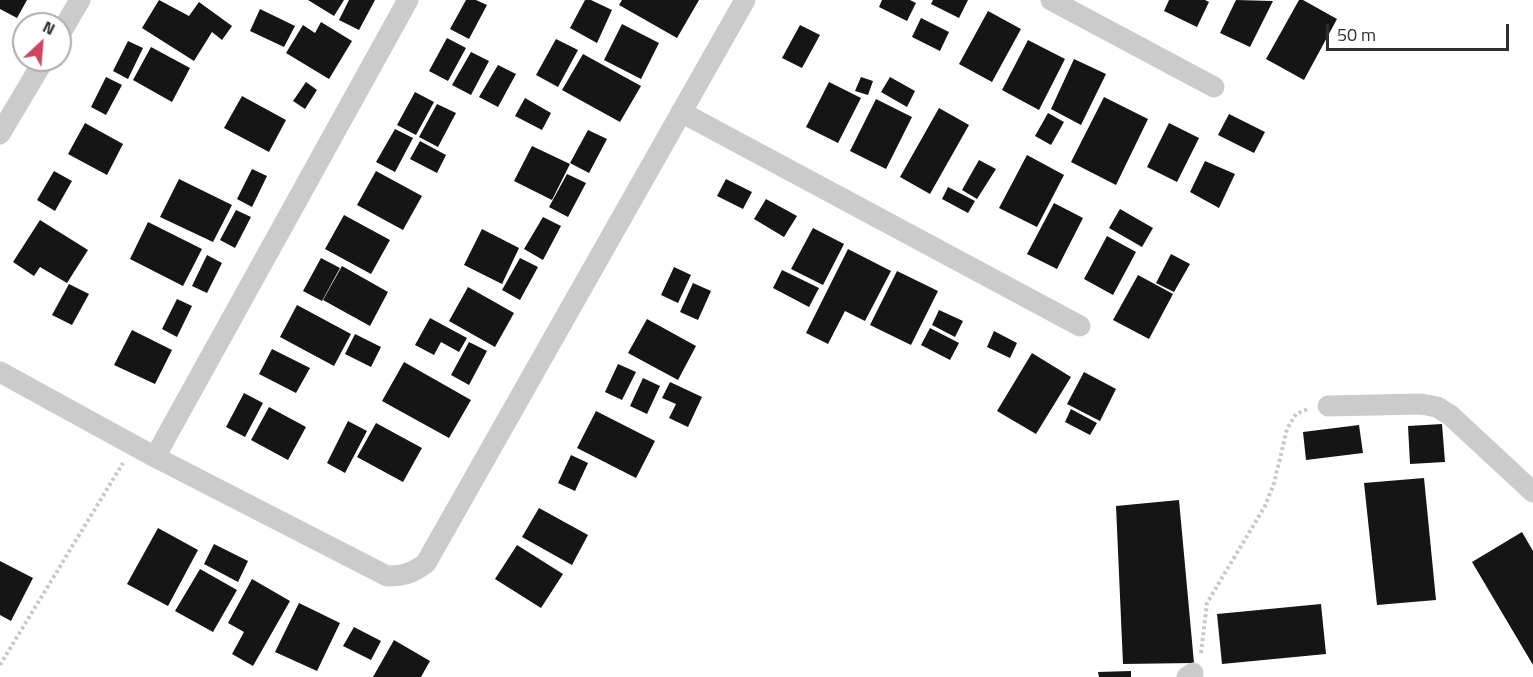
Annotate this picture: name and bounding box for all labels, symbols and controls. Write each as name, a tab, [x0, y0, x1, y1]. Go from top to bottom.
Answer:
north arrow	[12, 12, 72, 72]
scale bar	[1329, 12, 1512, 50]
text: N	[39, 14, 59, 41]
text: 50 m	[1337, 21, 1376, 48]

